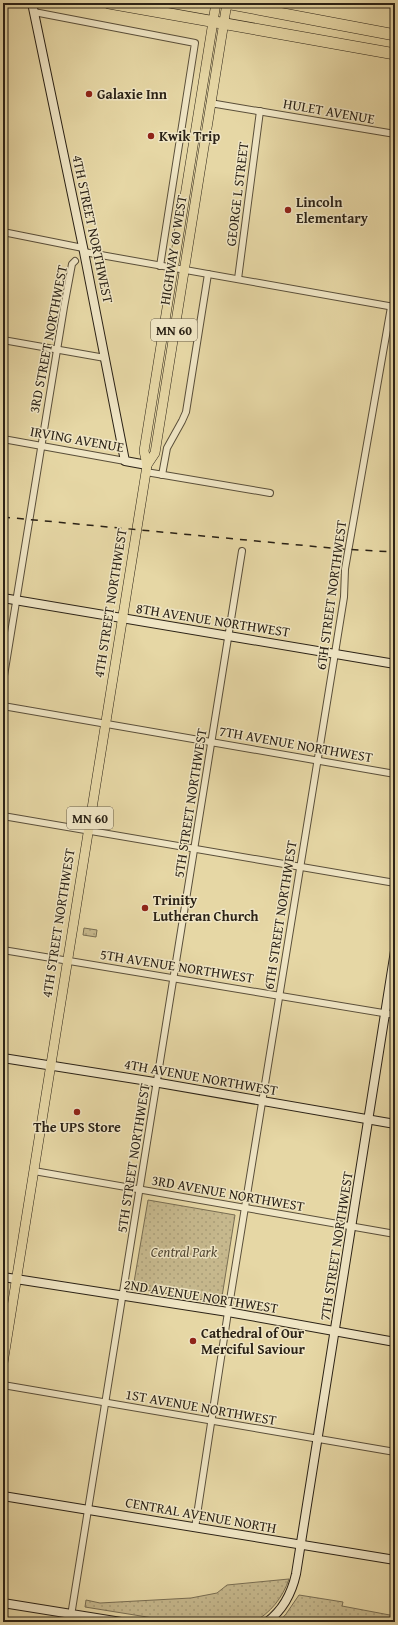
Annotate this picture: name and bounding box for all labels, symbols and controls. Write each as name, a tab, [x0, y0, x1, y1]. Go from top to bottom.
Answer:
place label: Galaxie Inn	[97, 84, 168, 104]
marker: Galaxie Inn	[84, 89, 94, 99]
street label: HULET AVENUE	[282, 93, 376, 129]
place label: Kwik Trip	[159, 126, 220, 146]
marker: Kwik Trip	[146, 131, 156, 141]
street label: GEORGE L STREET	[221, 141, 253, 247]
street label: 4TH STREET NORTHWEST	[68, 153, 119, 305]
place label: Lincoln Elementary	[296, 192, 369, 228]
street label: HIGHWAY 60 WEST	[154, 194, 192, 306]
marker: Lincoln Elementary	[283, 205, 293, 215]
street label: 3RD STREET NORTHWEST	[24, 263, 72, 415]
road number: MN 60	[151, 319, 197, 341]
street label: IRVING AVENUE	[29, 421, 125, 457]
street label: 6TH STREET NORTHWEST	[311, 519, 351, 671]
street label: 4TH STREET NORTHWEST	[88, 527, 132, 679]
street label: 8TH AVENUE NORTHWEST	[135, 598, 291, 642]
street label: 7TH AVENUE NORTHWEST	[218, 721, 374, 767]
street label: 5TH STREET NORTHWEST	[168, 727, 212, 879]
road number: MN 60	[67, 807, 113, 829]
street label: 6TH STREET NORTHWEST	[258, 839, 302, 991]
street label: 4TH STREET NORTHWEST	[36, 847, 80, 999]
place label: Trinity Lutheran Church	[153, 890, 259, 926]
marker: Trinity Lutheran Church	[140, 903, 150, 913]
street label: 5TH AVENUE NORTHWEST	[99, 944, 255, 988]
street label: 4TH AVENUE NORTHWEST	[123, 1054, 279, 1100]
street label: 5TH STREET NORTHWEST	[111, 1082, 155, 1234]
marker: The UPS Store	[72, 1107, 82, 1117]
place label: The UPS Store	[33, 1117, 121, 1137]
street label: 3RD AVENUE NORTHWEST	[150, 1170, 306, 1216]
street label: 7TH STREET NORTHWEST	[314, 1170, 358, 1322]
park label: Central Park	[151, 1242, 218, 1262]
street label: 2ND AVENUE NORTHWEST	[122, 1274, 280, 1318]
place label: Cathedral of Our Merciful Saviour	[201, 1323, 306, 1359]
marker: Cathedral of Our Merciful Saviour	[188, 1336, 198, 1346]
street label: 1ST AVENUE NORTHWEST	[124, 1384, 278, 1430]
street label: CENTRAL AVENUE NORTH	[124, 1492, 278, 1538]

